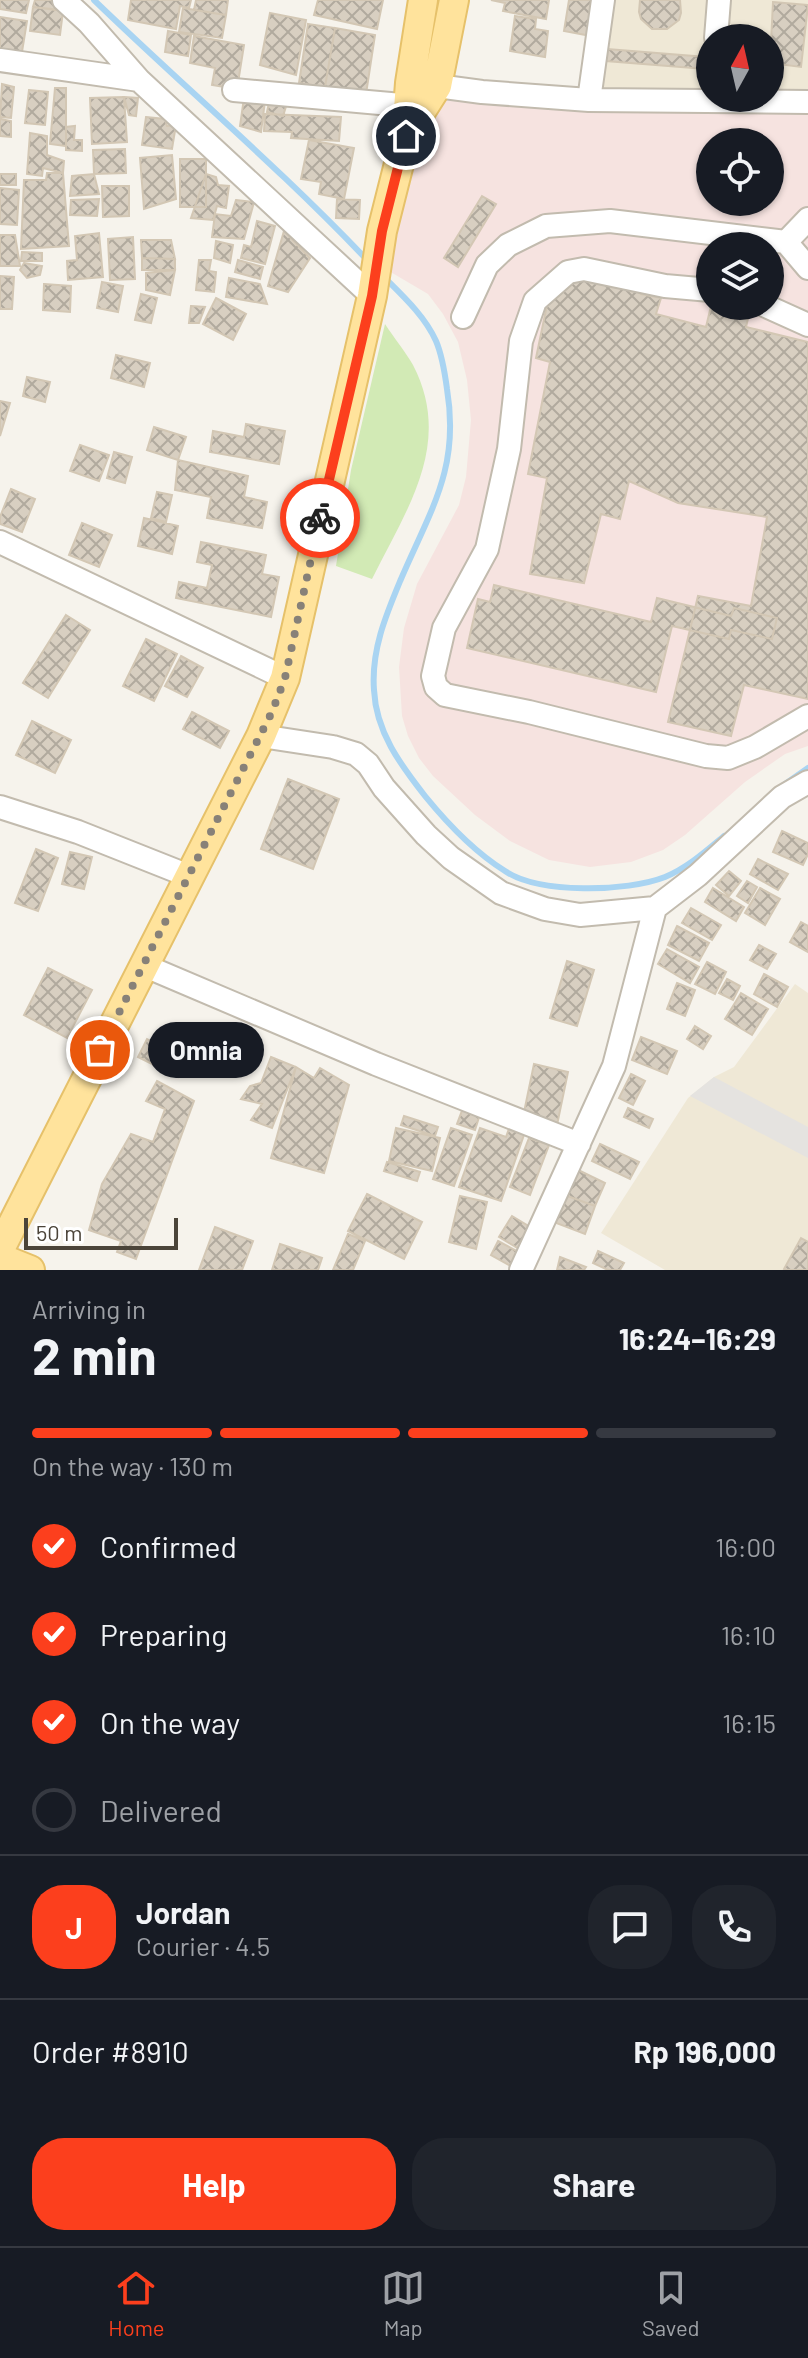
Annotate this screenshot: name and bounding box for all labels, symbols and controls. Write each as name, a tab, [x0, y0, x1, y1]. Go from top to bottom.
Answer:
north arrow	[696, 24, 784, 112]
map controls	[696, 24, 784, 320]
pin	[372, 102, 440, 170]
icon: home	[384, 114, 428, 158]
button: locate	[696, 128, 784, 216]
button: layers	[696, 232, 784, 320]
courier	[280, 478, 360, 558]
icon: bike	[298, 496, 342, 540]
pin	[66, 1016, 134, 1084]
callout: Omnia	[148, 1022, 264, 1078]
icon: bag	[78, 1028, 122, 1072]
text: Omnia	[170, 1034, 242, 1065]
scale bar	[24, 1214, 178, 1250]
text: 50 m	[36, 1219, 82, 1245]
text: Arriving in	[32, 1293, 146, 1324]
text: 16:24–16:29	[619, 1320, 776, 1356]
text: 2 min	[32, 1323, 157, 1385]
text: On the way · 130 m	[32, 1450, 233, 1481]
icon: check	[32, 1524, 76, 1568]
text: Confirmed	[100, 1528, 237, 1564]
text: 16:00	[715, 1531, 776, 1562]
icon: check	[32, 1612, 76, 1656]
text: Preparing	[100, 1616, 227, 1652]
text: 16:10	[721, 1619, 776, 1650]
icon: check	[32, 1700, 76, 1744]
text: On the way	[100, 1704, 240, 1740]
text: 16:15	[722, 1707, 776, 1738]
text: Delivered	[100, 1792, 222, 1828]
button: chat	[588, 1885, 672, 1969]
button: phone	[692, 1885, 776, 1969]
text: Jordan	[136, 1894, 231, 1930]
text: J	[65, 1909, 83, 1945]
text: Courier · 4.5	[136, 1930, 270, 1961]
text: Order #8910	[32, 2033, 189, 2069]
text: Rp 196,000	[633, 2033, 776, 2069]
button: Help	[32, 2138, 396, 2230]
button: Share	[412, 2138, 776, 2230]
tab: Home	[108, 2266, 165, 2340]
tab: Map	[381, 2266, 425, 2340]
tab: Saved	[642, 2266, 700, 2340]

